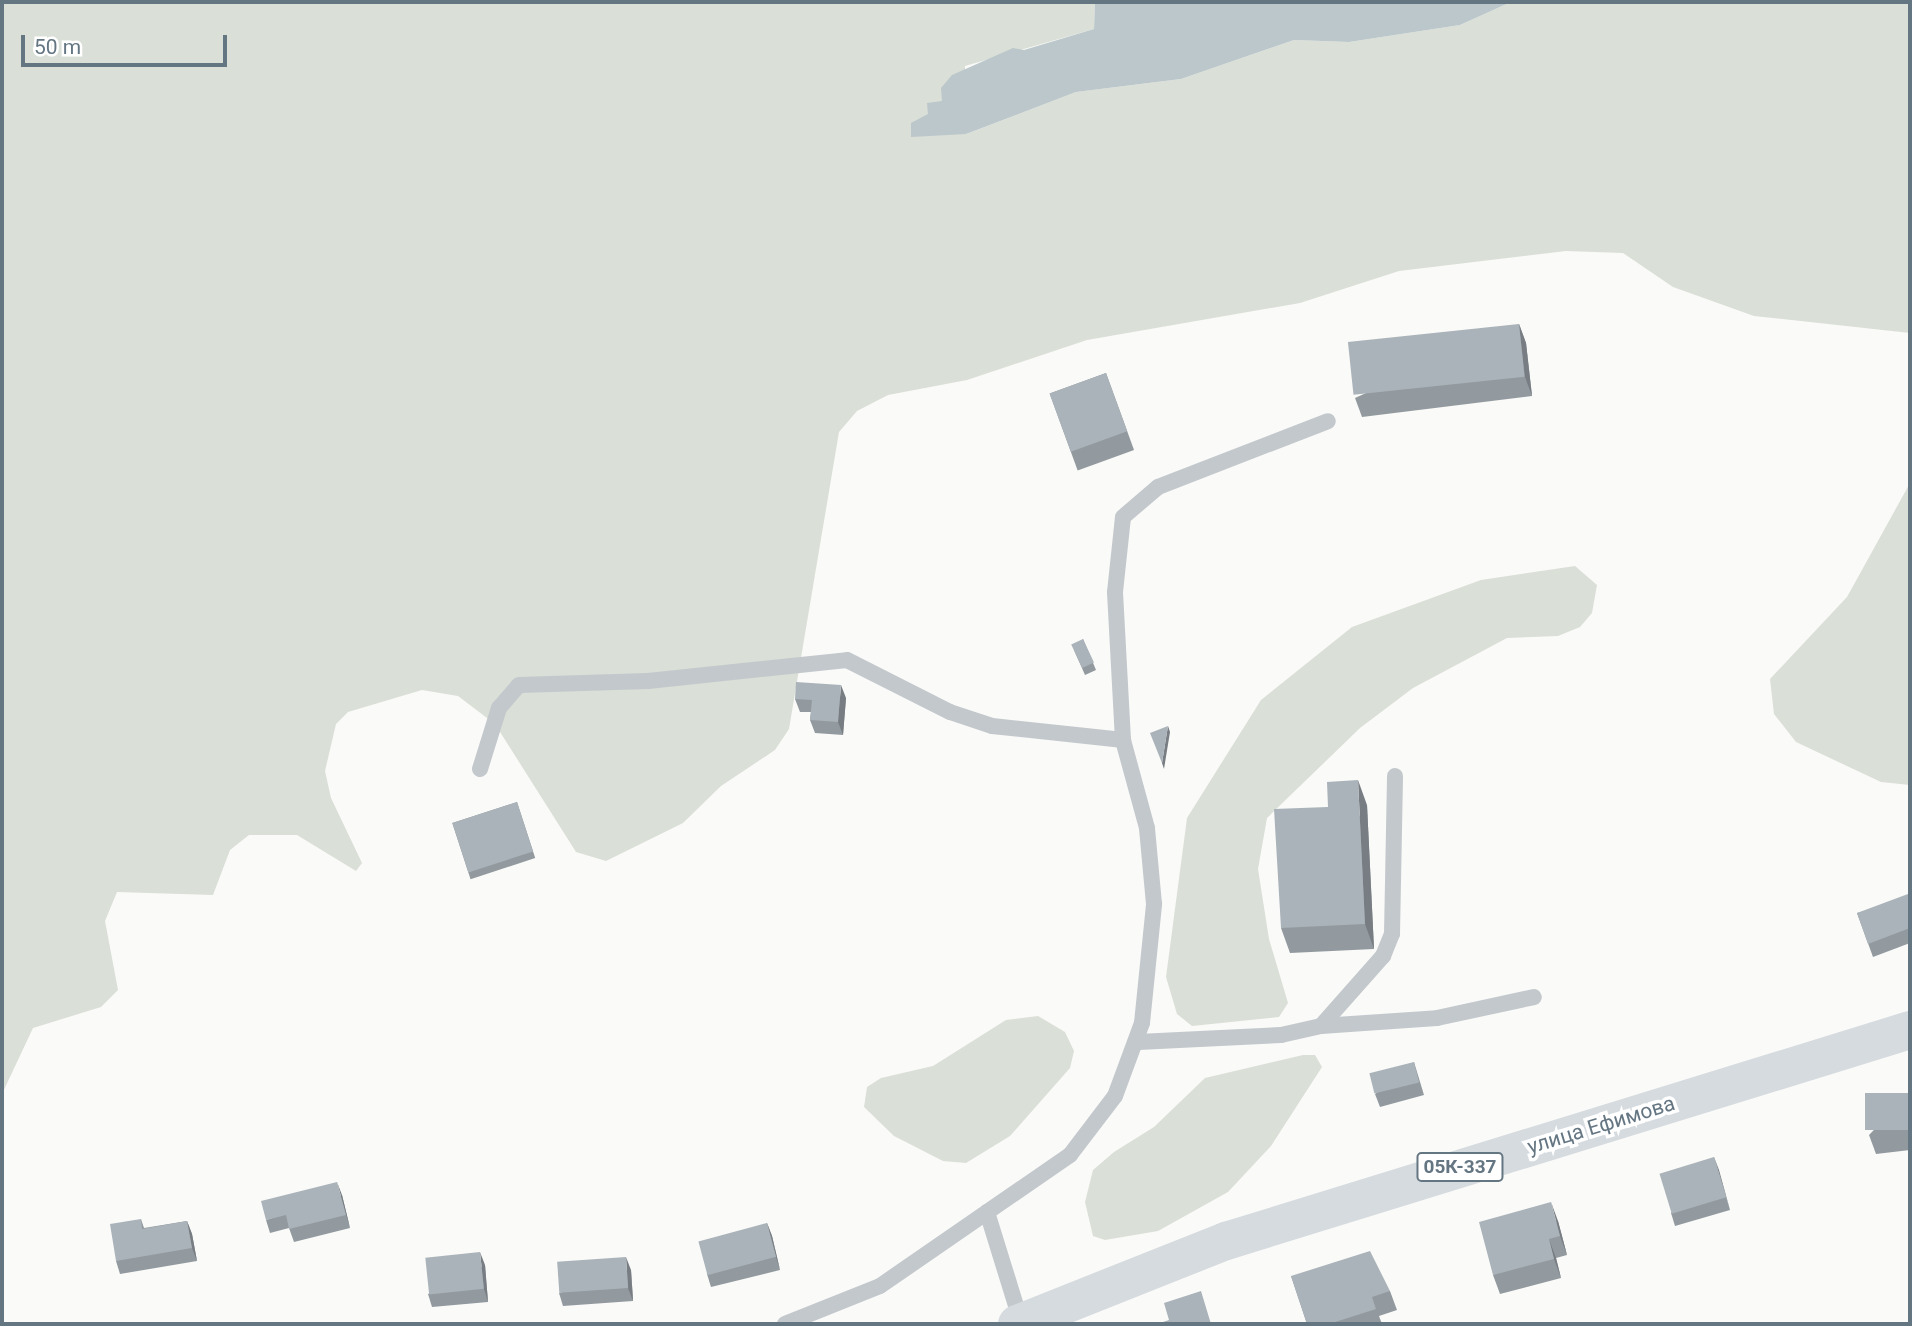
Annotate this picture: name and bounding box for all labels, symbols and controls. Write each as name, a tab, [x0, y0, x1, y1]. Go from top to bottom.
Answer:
scale bar	[24, 21, 231, 65]
text: 50 m	[34, 35, 81, 59]
street label: улица Ефимова	[1524, 1091, 1678, 1159]
road number: 05К-337	[1416, 1152, 1504, 1182]

